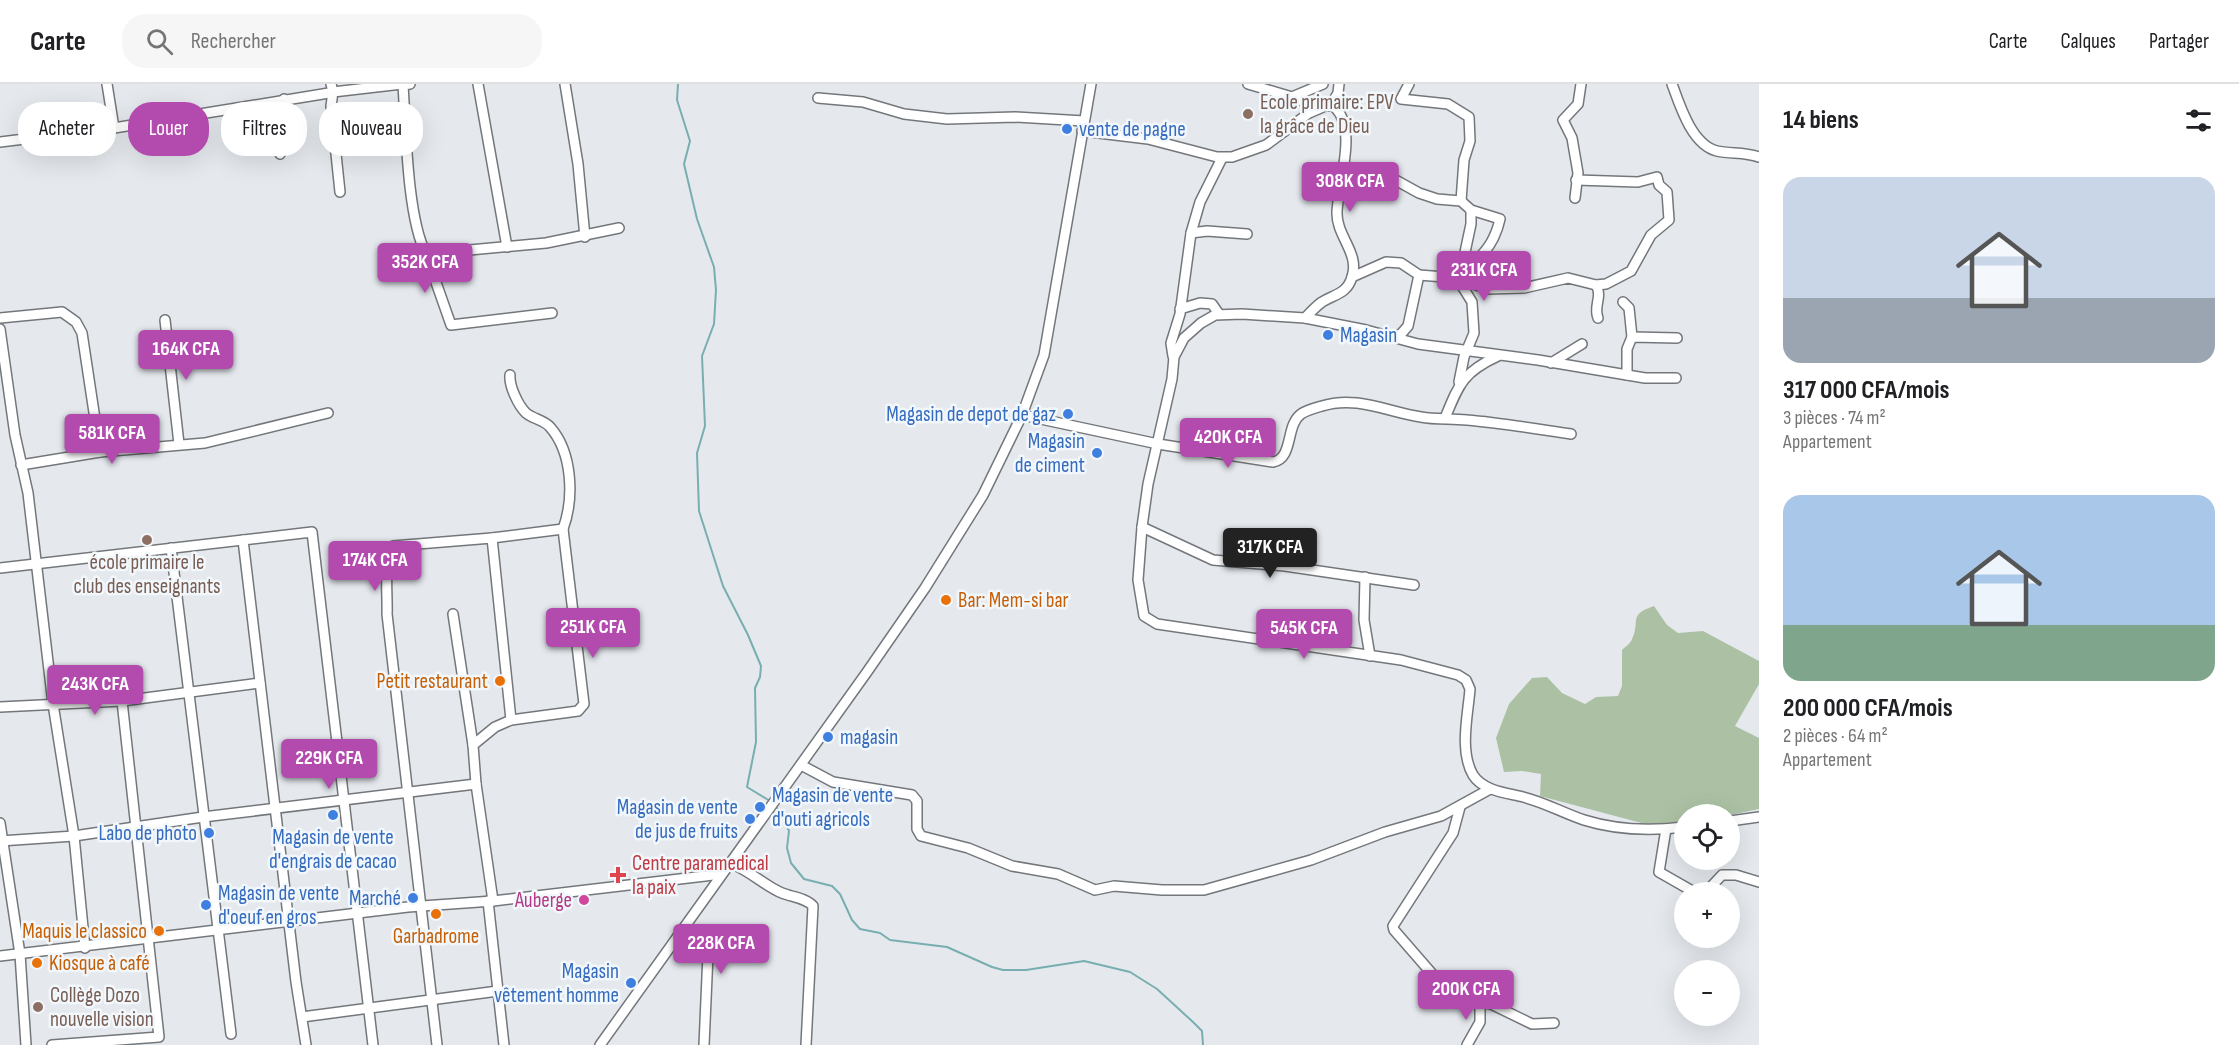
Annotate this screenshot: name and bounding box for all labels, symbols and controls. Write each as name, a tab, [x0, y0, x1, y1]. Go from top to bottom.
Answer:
search box	[122, 14, 542, 68]
text: Carte	[30, 25, 86, 58]
icon: search	[143, 25, 176, 58]
text: Rechercher	[191, 28, 276, 55]
text: Carte	[1989, 29, 2028, 54]
text: Calques	[2061, 29, 2116, 54]
text: Partager	[2149, 29, 2209, 54]
place label: Ecole primaire: EPV la grâce de Dieu	[1260, 90, 1394, 139]
chip: Acheter	[18, 102, 116, 156]
chip: Louer	[128, 102, 209, 156]
chip: Filtres	[221, 102, 307, 156]
chip: Nouveau	[319, 102, 423, 156]
icon: filters	[2182, 104, 2215, 137]
text: 14 biens	[1783, 105, 1859, 136]
marker: Ecole primaire: EPV la grâce de Dieu	[1241, 107, 1255, 121]
place label: vente de pagne	[1079, 117, 1186, 142]
marker: vente de pagne	[1060, 122, 1074, 136]
pin: 308K CFA	[1288, 162, 1412, 213]
text: 308K CFA	[1316, 169, 1384, 193]
icon: home	[1945, 216, 2053, 324]
pin: 352K CFA	[363, 243, 487, 294]
text: 352K CFA	[391, 250, 459, 274]
pin: 231K CFA	[1422, 251, 1546, 302]
text: 231K CFA	[1451, 258, 1517, 282]
place label: Magasin	[1340, 323, 1397, 348]
marker: Magasin	[1321, 328, 1335, 342]
pin: 164K CFA	[124, 330, 248, 381]
text: 164K CFA	[152, 337, 220, 361]
text: 317 000 CFA/mois	[1783, 375, 1949, 406]
place label: Magasin de depot de gaz	[886, 402, 1056, 427]
text: 3 pièces · 74 m²	[1783, 406, 1886, 430]
marker: Magasin de depot de gaz	[1061, 407, 1075, 421]
pin: 581K CFA	[50, 414, 174, 465]
pin: 420K CFA	[1166, 418, 1290, 469]
text: 581K CFA	[79, 421, 145, 445]
text: 420K CFA	[1194, 425, 1262, 449]
place label: Magasin de ciment	[1015, 429, 1085, 478]
text: Appartement	[1783, 430, 1872, 454]
marker: Magasin de ciment	[1090, 446, 1104, 460]
pin: 317K CFA	[1208, 528, 1332, 579]
marker: école primaire le club des enseignants	[140, 533, 154, 547]
icon: home	[1945, 534, 2053, 642]
text: 317K CFA	[1237, 535, 1303, 559]
pin: 174K CFA	[313, 541, 437, 592]
text: 174K CFA	[342, 548, 408, 572]
place label: école primaire le club des enseignants	[74, 550, 220, 599]
place label: Bar: Mem-si bar	[958, 588, 1069, 613]
marker: Bar: Mem-si bar	[939, 593, 953, 607]
pin: 251K CFA	[531, 608, 655, 659]
pin: 545K CFA	[1242, 609, 1366, 660]
text: 251K CFA	[560, 615, 626, 639]
text: 545K CFA	[1270, 616, 1338, 640]
pin: 243K CFA	[33, 665, 157, 716]
place label: Petit restaurant	[377, 669, 488, 694]
text: 243K CFA	[61, 672, 129, 696]
marker: Petit restaurant	[493, 674, 507, 688]
text: 200 000 CFA/mois	[1783, 693, 1953, 724]
text: 2 pièces · 64 m²	[1783, 724, 1888, 748]
place label: magasin	[840, 725, 898, 750]
marker: magasin	[821, 730, 835, 744]
pin: 229K CFA	[267, 739, 391, 790]
text: 229K CFA	[295, 746, 363, 770]
text: Appartement	[1783, 748, 1872, 772]
place label: Magasin de vente d'outi agricols	[772, 783, 893, 832]
place label: Magasin de vente de jus de fruits	[617, 795, 738, 844]
marker: Magasin de vente d'outi agricols	[753, 800, 767, 814]
map controls	[1674, 804, 1740, 1026]
button: locate	[1674, 804, 1740, 870]
marker: Magasin de vente d'engrais de cacao	[326, 808, 340, 822]
marker: Magasin de vente de jus de fruits	[743, 812, 757, 826]
place label: Labo de photo	[98, 821, 197, 846]
place label: Magasin de vente d'engrais de cacao	[269, 825, 397, 874]
marker: Labo de photo	[202, 826, 216, 840]
place label: Centre paramedical la paix	[632, 851, 769, 900]
marker: Centre paramedical la paix	[609, 866, 627, 884]
place label: Magasin de vente d'oeuf en gros	[218, 881, 339, 930]
button: +	[1674, 882, 1740, 948]
place label: Marché	[349, 886, 401, 911]
place label: Auberge	[514, 888, 572, 913]
marker: Marché	[406, 891, 420, 905]
marker: Auberge	[577, 893, 591, 907]
marker: Magasin de vente d'oeuf en gros	[199, 898, 213, 912]
marker: Garbadrome	[429, 907, 443, 921]
place label: Maquis le classico	[22, 919, 147, 944]
marker: Maquis le classico	[152, 924, 166, 938]
place label: Garbadrome	[393, 924, 479, 949]
pin: 228K CFA	[659, 924, 783, 975]
text: 228K CFA	[687, 931, 755, 955]
place label: Kiosque à café	[49, 951, 150, 976]
marker: Kiosque à café	[30, 956, 44, 970]
place label: Magasin vêtement homme	[494, 959, 619, 1008]
button: −	[1674, 960, 1740, 1026]
pin: 200K CFA	[1404, 970, 1528, 1021]
marker: Magasin vêtement homme	[624, 976, 638, 990]
text: 200K CFA	[1432, 977, 1500, 1001]
place label: Collège Dozo nouvelle vision	[50, 983, 154, 1032]
marker: Collège Dozo nouvelle vision	[31, 1000, 45, 1014]

